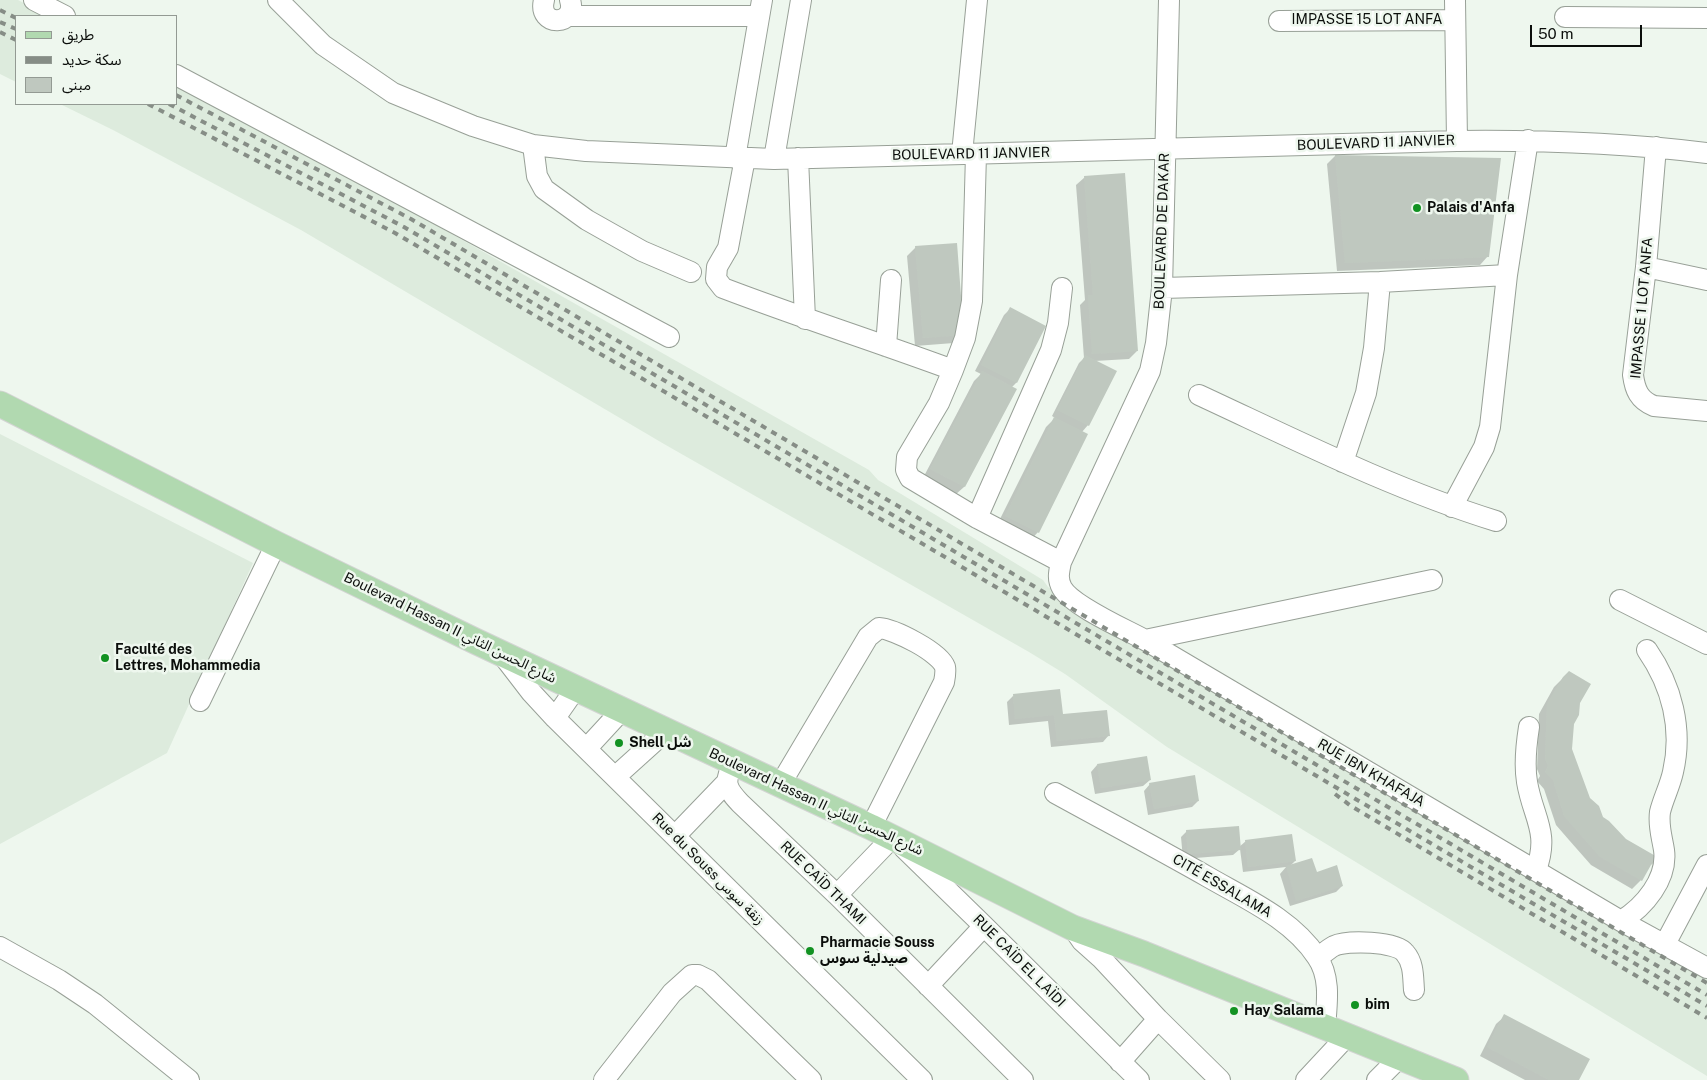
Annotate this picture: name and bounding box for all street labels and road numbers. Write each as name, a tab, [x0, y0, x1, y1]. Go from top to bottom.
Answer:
street label: IMPASSE 15 LOT ANFA	[1292, 12, 1442, 28]
street label: BOULEVARD 11 JANVIER	[1297, 132, 1455, 154]
street label: BOULEVARD 11 JANVIER	[892, 144, 1050, 164]
street label: BOULEVARD DE DAKAR	[1151, 152, 1173, 310]
street label: IMPASSE 1 LOT ANFA	[1627, 237, 1657, 379]
street label: Boulevard Hassan II شارع الحسن الثاني	[341, 569, 559, 687]
street label: RUE IBN KHAFAJA	[1314, 735, 1428, 811]
street label: Boulevard Hassan II شارع الحسن الثاني	[706, 745, 926, 859]
street label: Rue du Souss زنقة سوس	[648, 809, 768, 929]
street label: RUE CAÏD THAMI	[777, 838, 869, 928]
street label: CITÉ ESSALAMA	[1169, 851, 1275, 921]
street label: RUE CAÏD EL LAÏDI	[969, 911, 1069, 1011]

